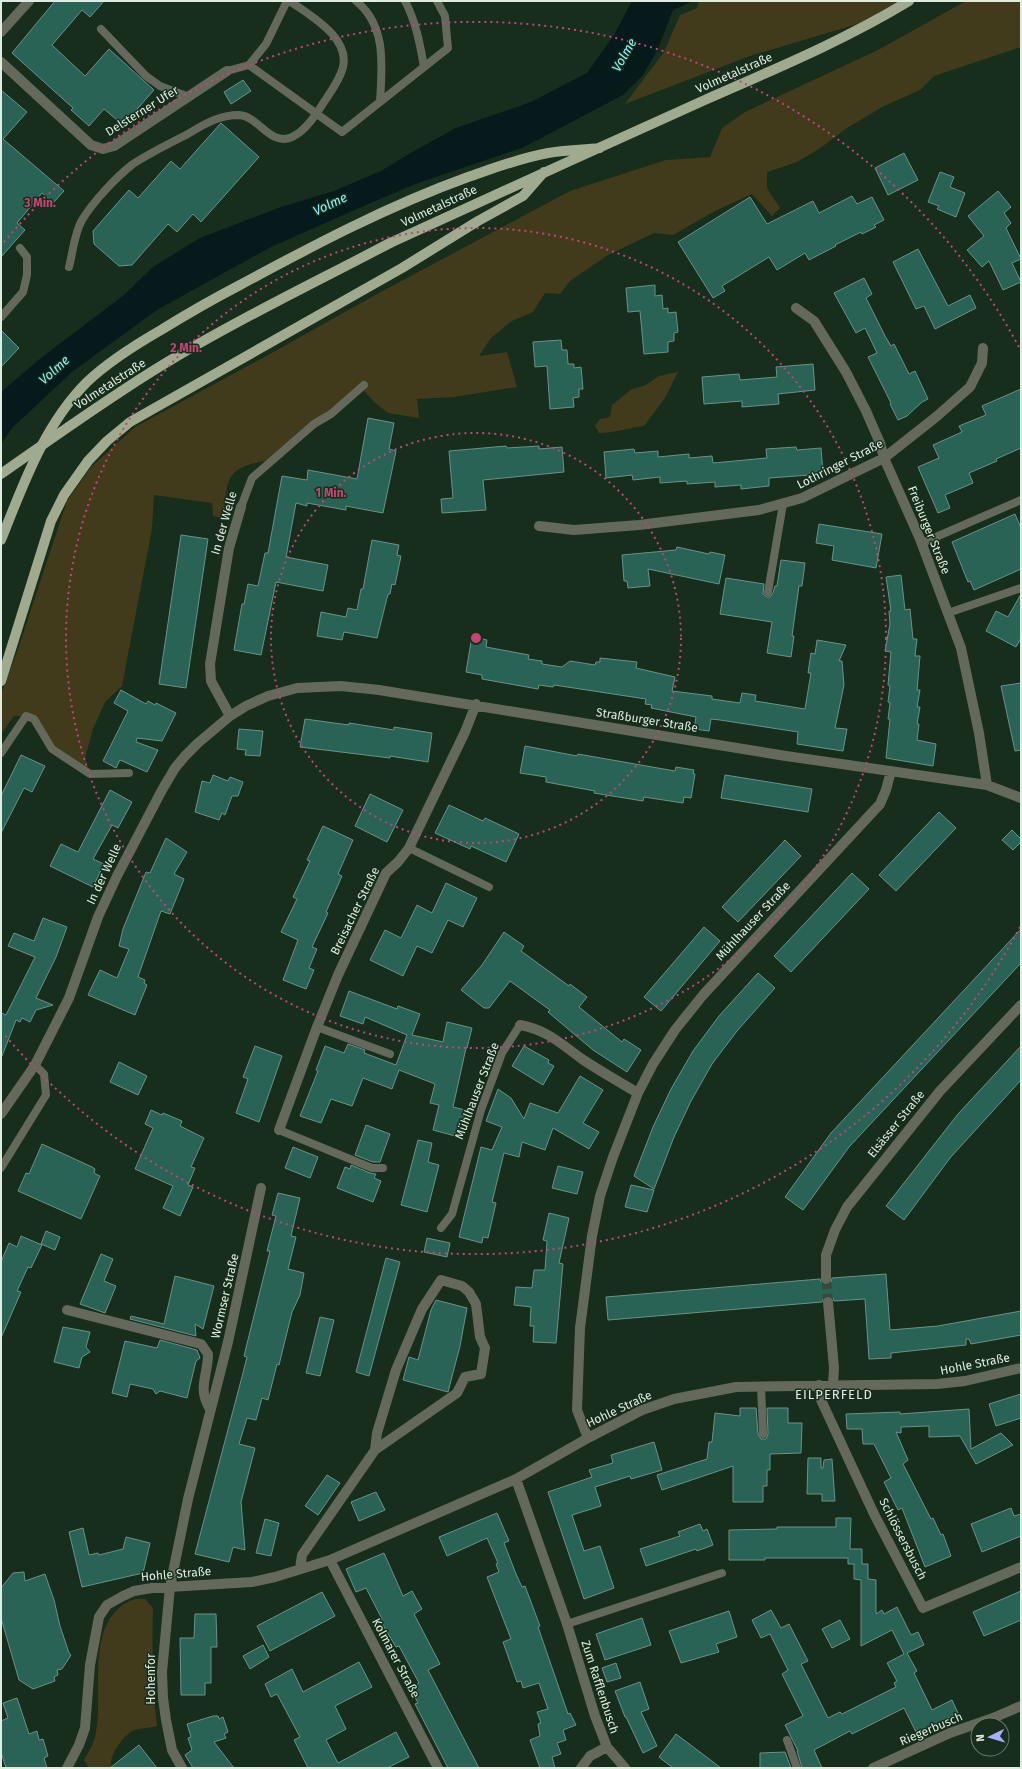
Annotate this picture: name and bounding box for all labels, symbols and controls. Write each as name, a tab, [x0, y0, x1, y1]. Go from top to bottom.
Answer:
water label: Volme	[609, 35, 640, 74]
street label: Volmetalstraße	[694, 50, 774, 96]
street label: Delsterner Ufer	[103, 83, 181, 139]
street label: Volmetalstraße	[399, 182, 479, 230]
water label: Volme	[311, 190, 350, 218]
text: 3 Min.	[23, 196, 56, 210]
text: 2 Min.	[170, 341, 202, 355]
water label: Volme	[36, 352, 73, 388]
street label: Volmetalstraße	[72, 356, 148, 412]
street label: Lothringer Straße	[795, 436, 885, 492]
street label: Freiburger Straße	[905, 484, 953, 576]
text: 1 Min.	[315, 486, 347, 500]
street label: In der Welle	[208, 490, 240, 556]
centre of rings	[469, 631, 483, 645]
street label: Straßburger Straße	[595, 705, 699, 735]
street label: In der Welle	[84, 842, 124, 906]
street label: Breisacher Straße	[328, 865, 382, 957]
street label: Mühlhauser Straße	[713, 879, 793, 963]
street label: Mühlhauser Straße	[452, 1041, 502, 1141]
street label: Elsässer Straße	[865, 1088, 927, 1160]
street label: Wormser Straße	[208, 1252, 242, 1340]
street label: Hohle Straße	[939, 1350, 1011, 1378]
district label: EILPERFELD	[795, 1387, 873, 1402]
street label: Hohle Straße	[584, 1388, 654, 1430]
street label: Schlössersbusch	[876, 1496, 930, 1582]
street label: Hohle Straße	[140, 1564, 212, 1584]
street label: Kolmarer Straße	[369, 1616, 423, 1700]
street label: Zum Rafflenbusch	[578, 1639, 622, 1735]
street label: Hohenfor	[144, 1653, 158, 1705]
street label: Riegerbusch	[897, 1709, 965, 1749]
north arrow	[970, 1717, 1010, 1757]
text: N	[974, 1734, 987, 1742]

